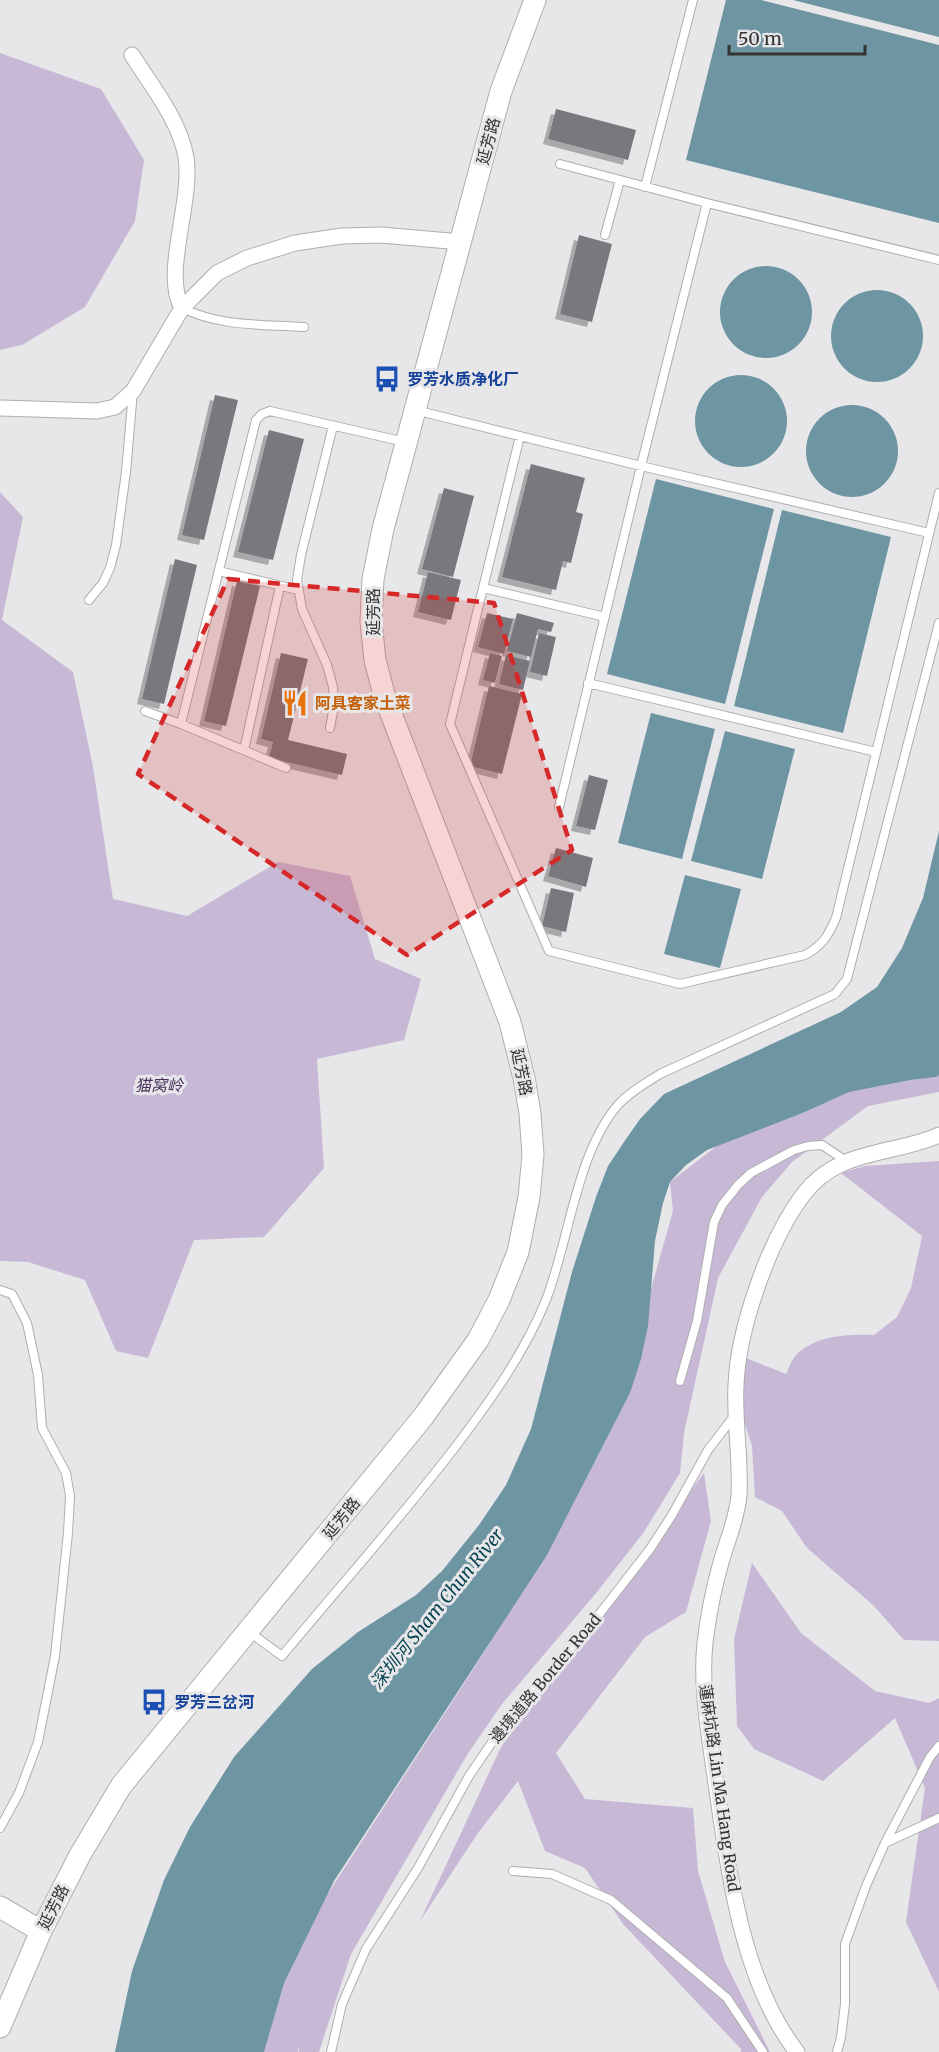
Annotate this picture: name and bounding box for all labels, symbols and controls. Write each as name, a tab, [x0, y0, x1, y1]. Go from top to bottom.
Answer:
scale bar	[729, 18, 866, 56]
text: 50 m	[738, 27, 782, 50]
street label: 延芳路	[472, 115, 504, 167]
bus stop icon: 罗芳水质净化厂	[372, 364, 402, 394]
place label: 罗芳水质净化厂	[407, 369, 519, 389]
street label: 延芳路	[363, 588, 383, 636]
restaurant icon: 阿具客家土菜	[280, 688, 310, 718]
place label: 阿具客家土菜	[315, 693, 411, 713]
street label: 延芳路	[507, 1046, 537, 1098]
park label: 猫窝岭	[135, 1075, 185, 1095]
street label: 延芳路	[318, 1493, 364, 1543]
water label: 深圳河 Sham Chun River	[365, 1523, 509, 1693]
street label: 邊境道路 Border Road	[485, 1609, 605, 1747]
street label: 蓮麻坑路 Lin Ma Hang Road	[696, 1683, 745, 1893]
bus stop icon: 罗芳三岔河	[139, 1687, 169, 1717]
place label: 罗芳三岔河	[174, 1692, 254, 1712]
street label: 延芳路	[33, 1881, 73, 1933]

